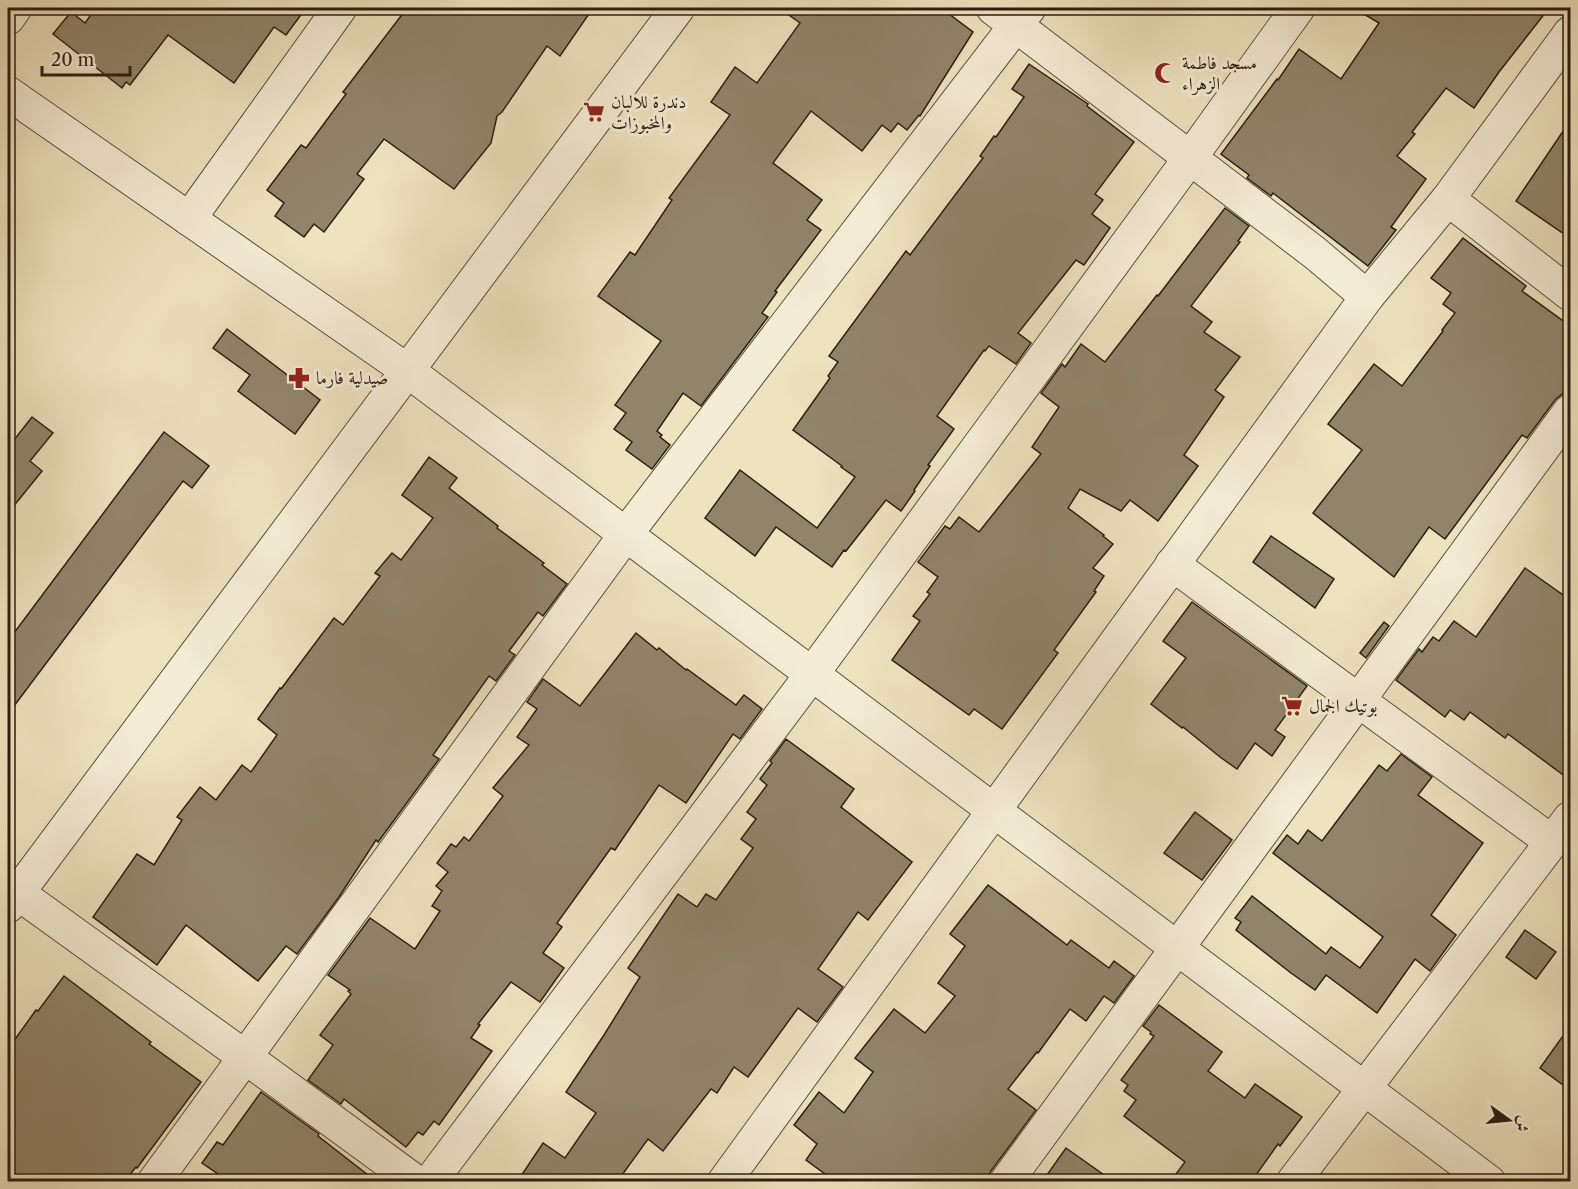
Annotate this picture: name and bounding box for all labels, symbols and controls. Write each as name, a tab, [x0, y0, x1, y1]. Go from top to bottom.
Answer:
scale bar	[42, 39, 130, 77]
text: 20 m	[51, 49, 95, 71]
place label: مسجد فاطمة الزهراء	[1182, 52, 1257, 96]
mosque icon: مسجد فاطمة الزهراء	[1153, 61, 1177, 85]
place label: دندرة للالبان والمخبوزات	[611, 91, 686, 134]
supermarket icon: دندرة للالبان والمخبوزات	[582, 100, 606, 124]
pharmacy icon: صيدلية فارما	[287, 366, 311, 390]
place label: صيدلية فارما	[316, 367, 388, 389]
supermarket icon: بوتيك الجمال	[1280, 694, 1304, 718]
place label: بوتيك الجمال	[1309, 695, 1378, 717]
north arrow	[1479, 1090, 1539, 1150]
text: ش	[1512, 1114, 1535, 1134]

